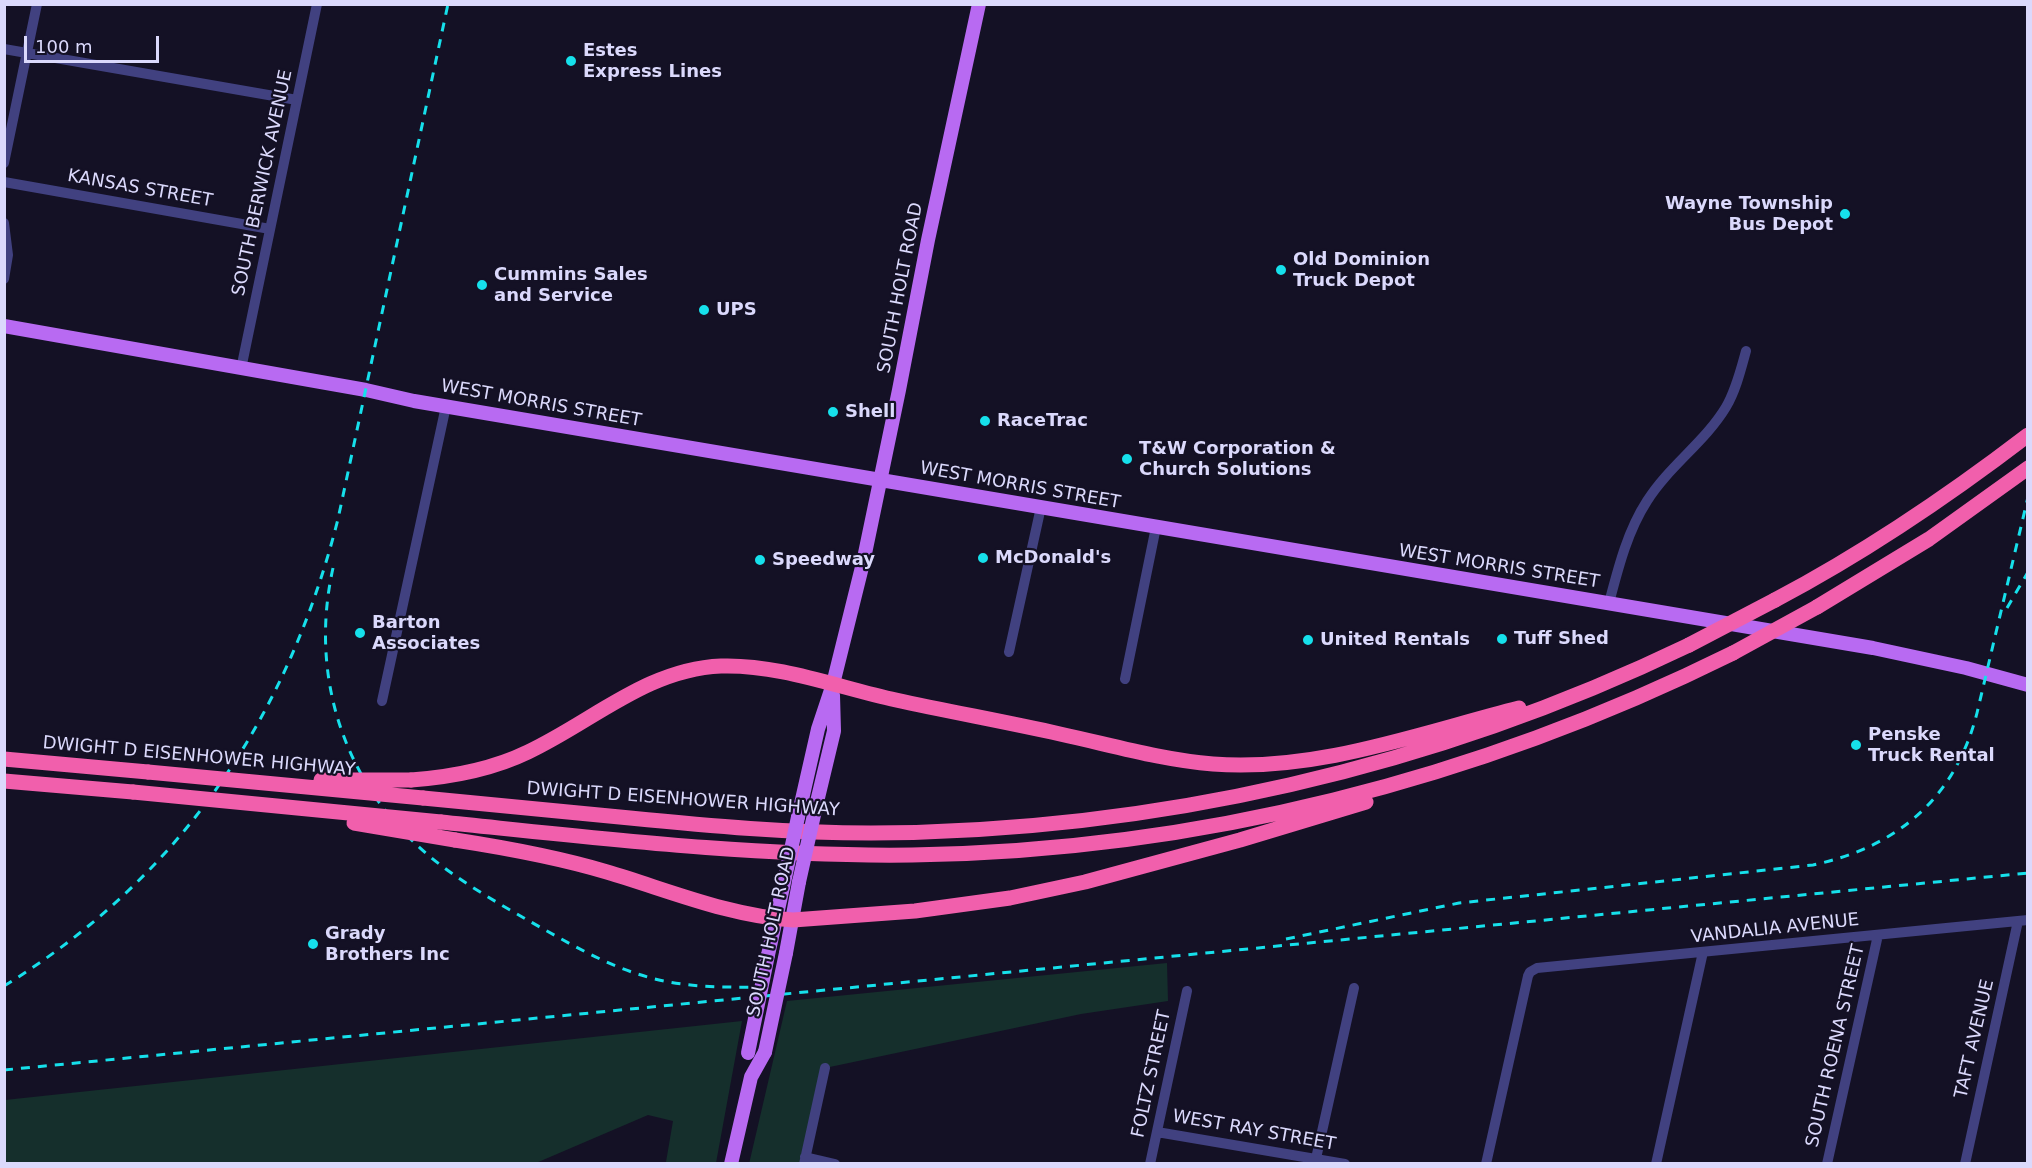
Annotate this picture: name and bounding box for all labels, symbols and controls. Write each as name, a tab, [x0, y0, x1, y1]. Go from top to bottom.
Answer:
scale bar	[27, 24, 162, 62]
text: 100 m	[35, 36, 93, 57]
place label: Estes Express Lines	[583, 40, 722, 82]
marker: Estes Express Lines	[564, 54, 578, 68]
street label: SOUTH BERWICK AVENUE	[228, 68, 298, 298]
street label: KANSAS STREET	[66, 166, 214, 212]
place label: Wayne Township Bus Depot	[1665, 193, 1833, 236]
street label: SOUTH HOLT ROAD	[874, 201, 928, 375]
marker: Wayne Township Bus Depot	[1838, 207, 1852, 221]
place label: Old Dominion Truck Depot	[1293, 249, 1430, 292]
marker: Old Dominion Truck Depot	[1274, 263, 1288, 277]
place label: Cummins Sales and Service	[494, 264, 648, 306]
marker: Cummins Sales and Service	[475, 278, 489, 292]
place label: UPS	[716, 299, 757, 321]
marker: UPS	[697, 303, 711, 317]
street label: WEST MORRIS STREET	[439, 376, 643, 432]
place label: Shell	[845, 401, 895, 423]
marker: Shell	[826, 405, 840, 419]
place label: RaceTrac	[997, 410, 1088, 432]
marker: RaceTrac	[978, 414, 992, 428]
place label: T&W Corporation & Church Solutions	[1139, 438, 1336, 480]
marker: T&W Corporation & Church Solutions	[1120, 452, 1134, 466]
street label: WEST MORRIS STREET	[918, 458, 1122, 514]
street label: WEST MORRIS STREET	[1397, 540, 1601, 594]
place label: McDonald's	[995, 547, 1111, 569]
place label: Speedway	[772, 549, 875, 571]
marker: McDonald's	[976, 551, 990, 565]
marker: Speedway	[753, 553, 767, 567]
place label: Barton Associates	[372, 612, 480, 654]
marker: Barton Associates	[353, 626, 367, 640]
place label: Tuff Shed	[1514, 628, 1609, 650]
place label: United Rentals	[1320, 629, 1470, 651]
marker: Tuff Shed	[1495, 632, 1509, 646]
marker: United Rentals	[1301, 633, 1315, 647]
place label: Penske Truck Rental	[1868, 724, 1995, 766]
street label: DWIGHT D EISENHOWER HIGHWAY	[42, 733, 356, 781]
marker: Penske Truck Rental	[1849, 738, 1863, 752]
street label: DWIGHT D EISENHOWER HIGHWAY	[526, 778, 840, 822]
street label: SOUTH HOLT ROAD	[743, 845, 801, 1019]
street label: VANDALIA AVENUE	[1690, 909, 1860, 949]
place label: Grady Brothers Inc	[325, 923, 450, 966]
marker: Grady Brothers Inc	[306, 937, 320, 951]
street label: SOUTH ROENA STREET	[1802, 943, 1870, 1149]
street label: TAFT AVENUE	[1951, 977, 1999, 1101]
street label: FOLTZ STREET	[1128, 1008, 1176, 1140]
street label: WEST RAY STREET	[1171, 1106, 1337, 1156]

